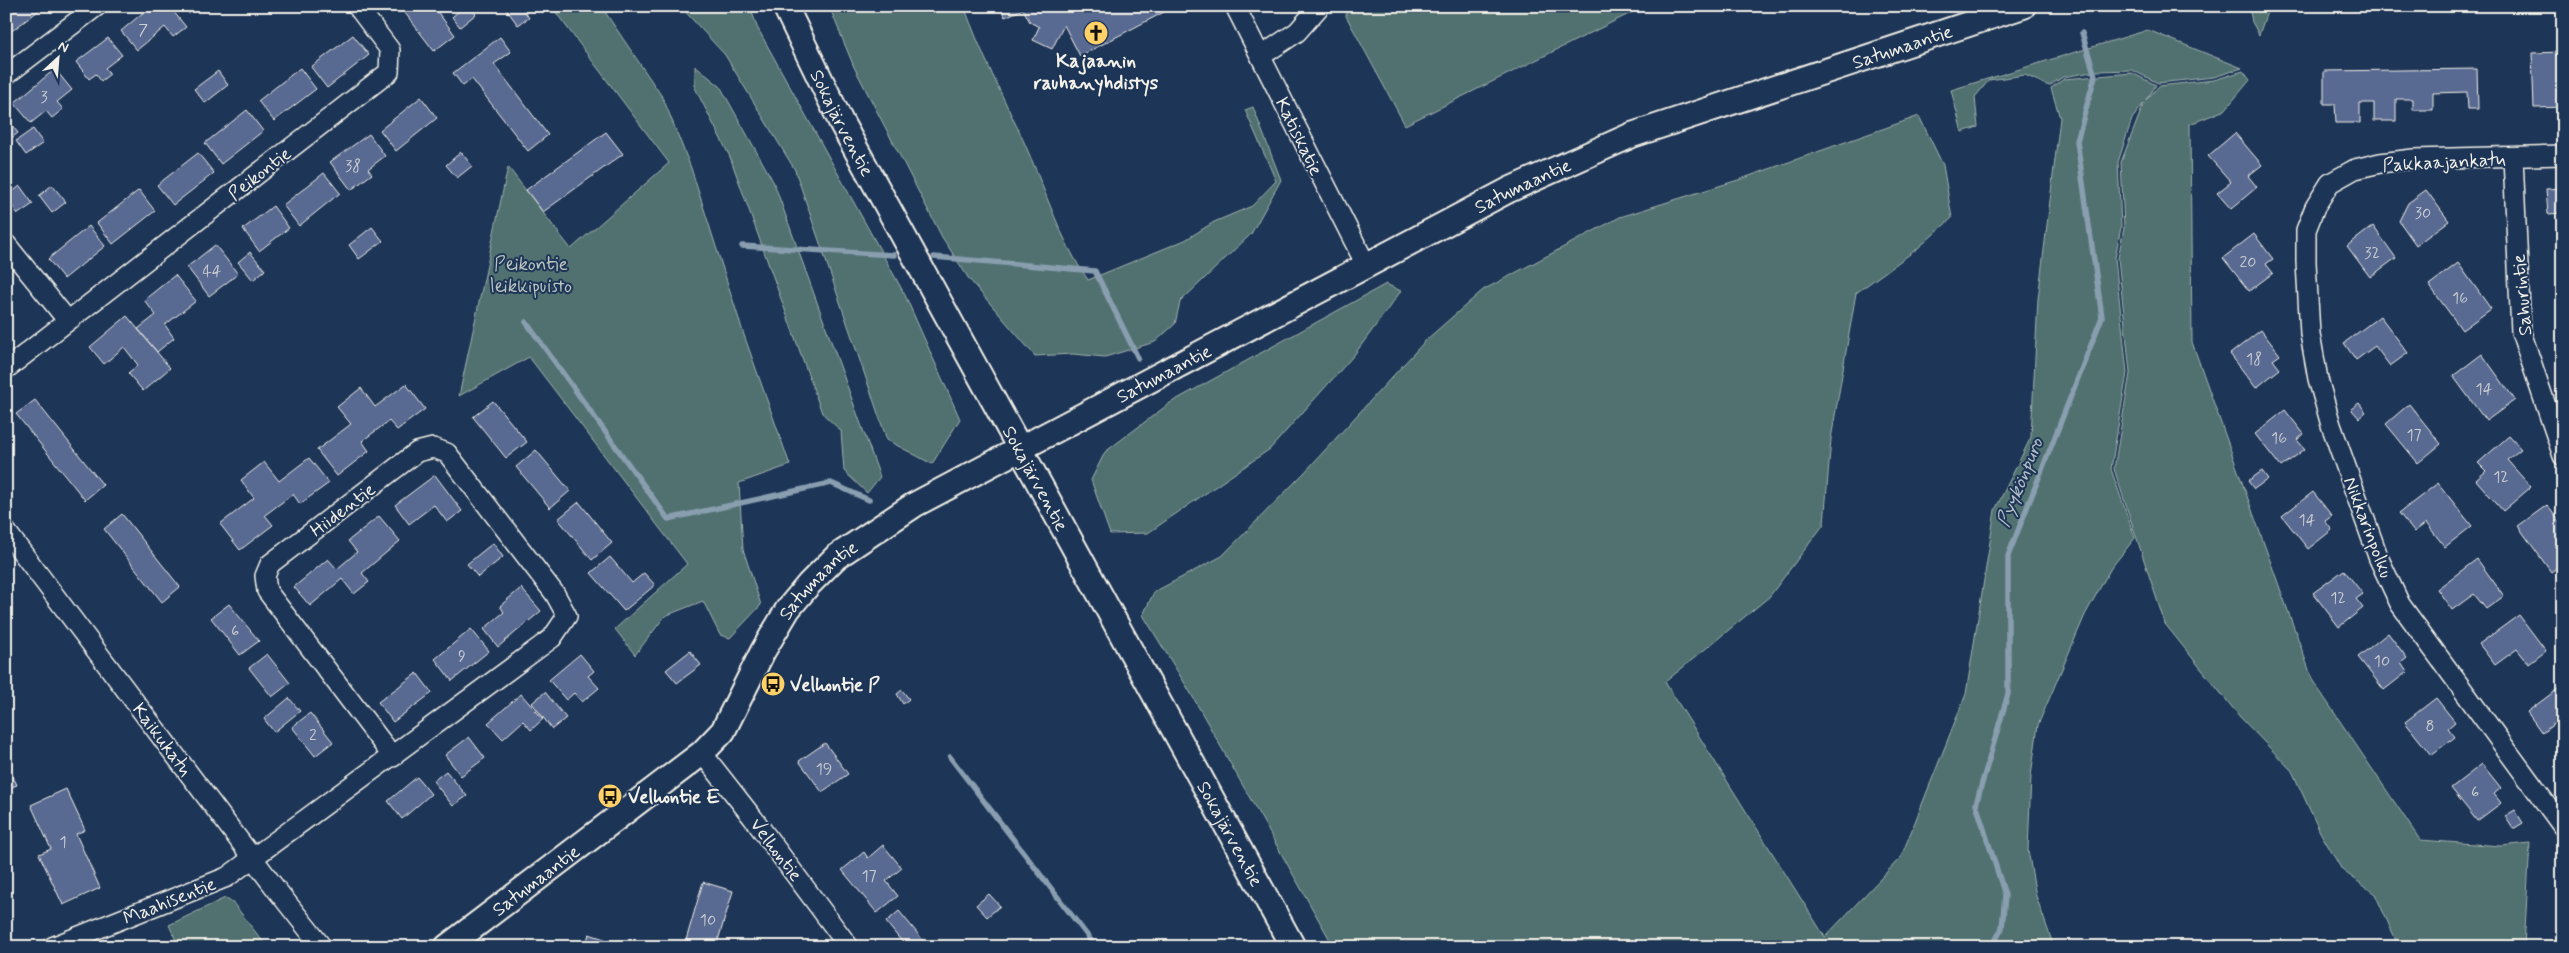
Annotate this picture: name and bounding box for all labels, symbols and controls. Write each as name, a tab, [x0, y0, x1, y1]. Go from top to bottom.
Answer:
street label: Satumaantie	[1849, 19, 1956, 76]
house number: 7	[138, 20, 148, 41]
church icon: Kajaanin rauhanyhdistys	[1083, 20, 1109, 46]
north arrow	[32, 32, 82, 82]
text: N	[55, 37, 71, 57]
place label: Kajaanin rauhanyhdistys	[1034, 49, 1159, 97]
street label: Sokajärventie	[804, 66, 879, 181]
house number: 3	[40, 87, 48, 108]
street label: Katiskatie	[1269, 93, 1328, 180]
street label: Peikontie	[223, 142, 297, 207]
street label: Pakkaajankatu	[2382, 147, 2506, 178]
street label: Satumaantie	[1470, 153, 1575, 220]
house number: 38	[345, 156, 361, 177]
house number: 30	[2415, 203, 2431, 224]
house number: 32	[2364, 243, 2380, 264]
park label: Peikontie leikkipuisto	[490, 252, 572, 299]
house number: 20	[2240, 252, 2257, 273]
street label: Sahurintie	[2506, 253, 2539, 337]
house number: 44	[202, 261, 222, 282]
house number: 16	[2452, 288, 2468, 309]
street label: Satumaantie	[1112, 339, 1216, 410]
house number: 18	[2246, 349, 2262, 370]
house number: 14	[2476, 379, 2493, 400]
street label: Sokajärventie	[996, 422, 1074, 536]
house number: 17	[2406, 425, 2422, 446]
house number: 16	[2271, 428, 2287, 449]
water label: Pyykönpuro	[1990, 433, 2051, 531]
house number: 12	[2493, 467, 2509, 488]
street label: Nikkarinpolku	[2337, 473, 2398, 582]
street label: Hiidentie	[305, 477, 381, 543]
house number: 14	[2299, 510, 2316, 531]
street label: Satumaantie	[773, 535, 863, 625]
house number: 12	[2330, 588, 2346, 609]
house number: 6	[231, 621, 239, 642]
house number: 9	[458, 646, 466, 667]
house number: 10	[2374, 651, 2390, 672]
bus stop icon: Velhontie P	[760, 671, 786, 697]
place label: Velhontie P	[790, 673, 880, 698]
street label: Kaikukatu	[126, 698, 198, 782]
house number: 8	[2425, 716, 2435, 737]
house number: 2	[309, 725, 317, 746]
house number: 19	[816, 759, 832, 780]
street label: Sokajärventie	[1190, 777, 1268, 891]
house number: 6	[2471, 782, 2479, 803]
bus stop icon: Velhontie E	[597, 783, 623, 809]
place label: Velhontie E	[628, 785, 720, 810]
street label: Velhontie	[744, 813, 808, 887]
house number: 1	[59, 832, 67, 853]
street label: Satumaantie	[487, 840, 585, 922]
house number: 17	[861, 866, 877, 887]
street label: Maahisentie	[119, 871, 220, 931]
house number: 10	[700, 910, 716, 931]

